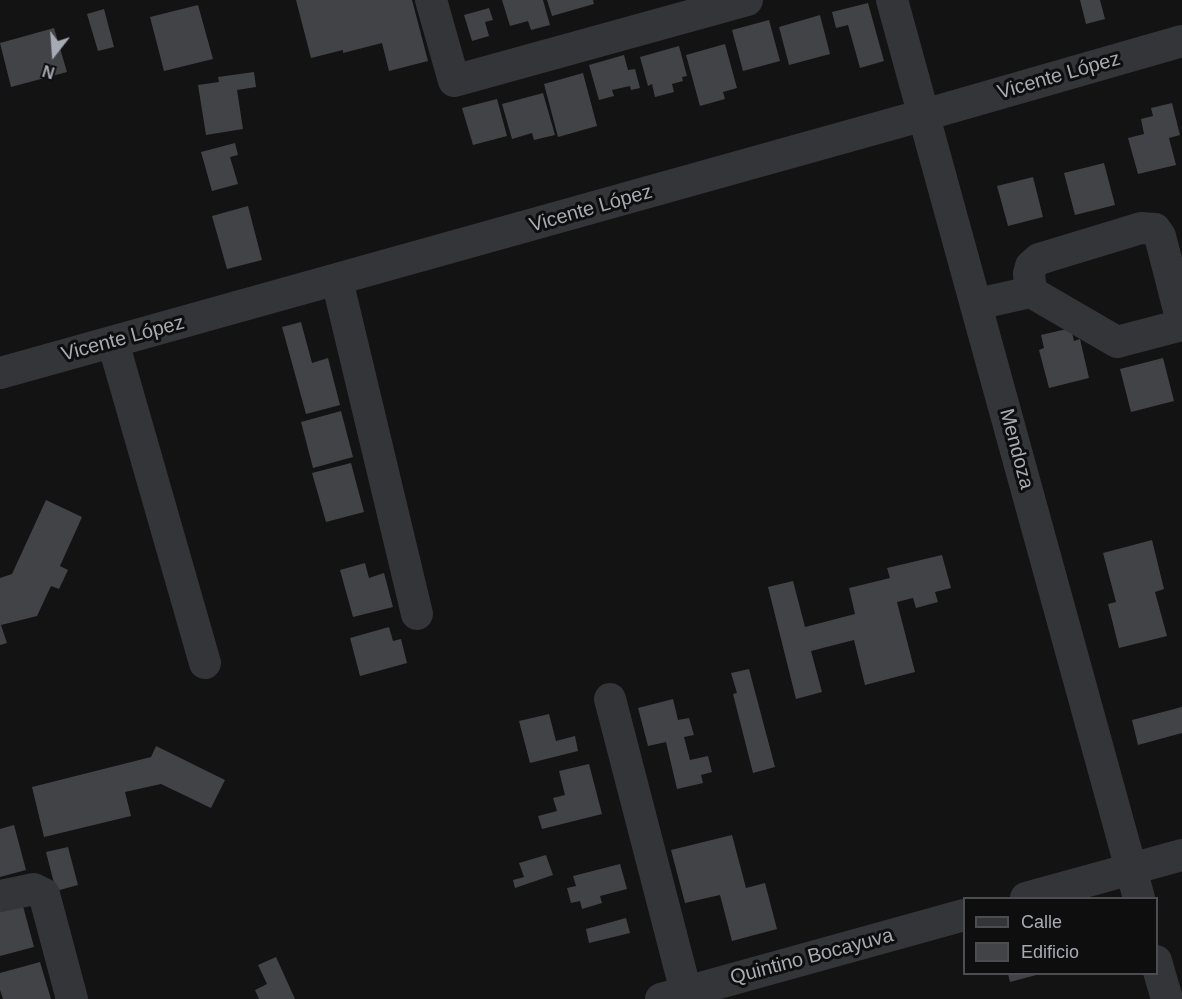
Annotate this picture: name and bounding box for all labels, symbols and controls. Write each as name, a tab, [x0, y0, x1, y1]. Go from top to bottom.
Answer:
north arrow	[24, 24, 84, 84]
street label: Vicente López	[995, 47, 1123, 105]
text: N	[41, 62, 57, 82]
street label: Vicente López	[527, 180, 655, 238]
street label: Vicente López	[59, 311, 187, 367]
street label: Mendoza	[994, 406, 1038, 492]
legend	[963, 897, 1158, 975]
text: Calle	[1021, 912, 1062, 932]
street label: Quintino Bocayuva	[728, 924, 896, 990]
text: Edificio	[1021, 942, 1079, 962]

